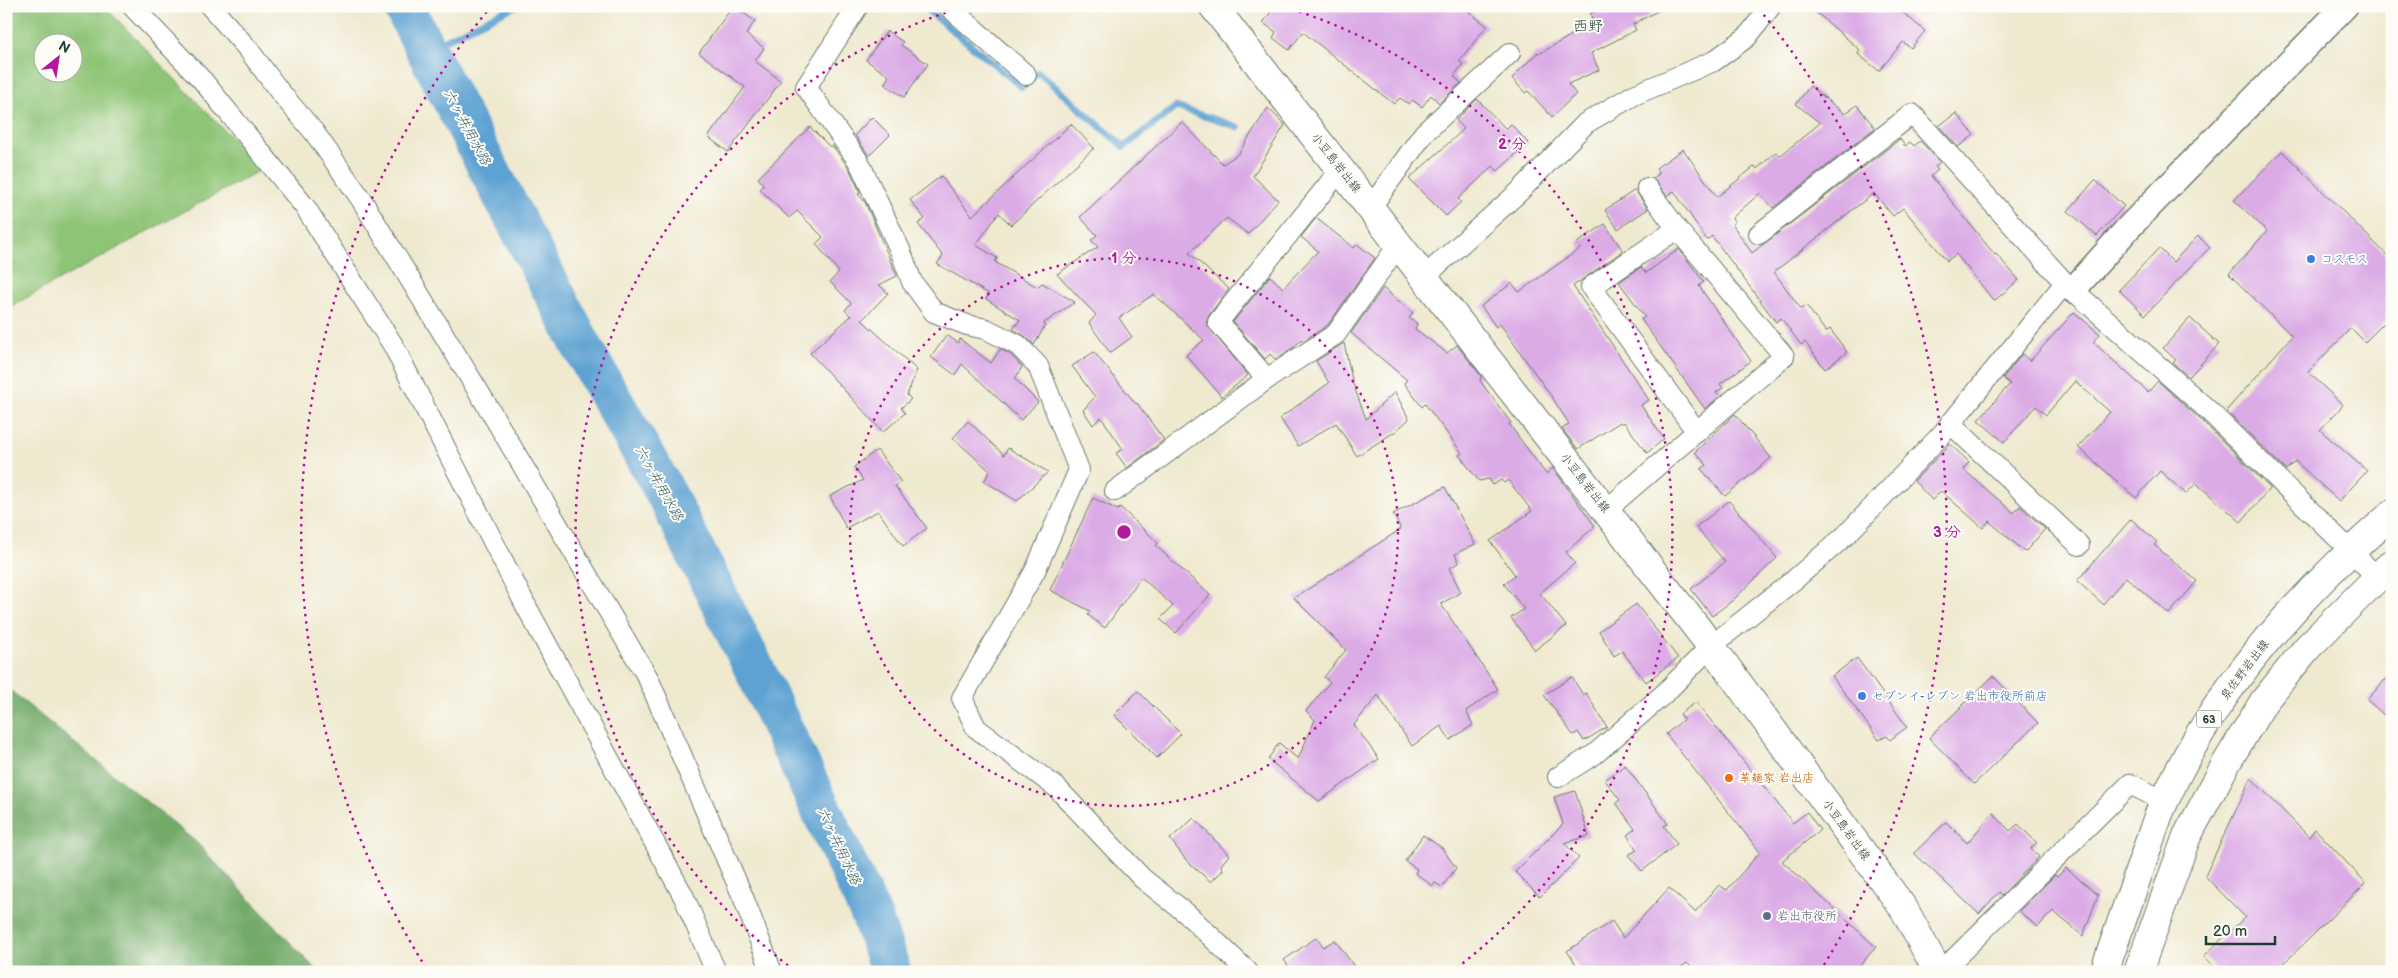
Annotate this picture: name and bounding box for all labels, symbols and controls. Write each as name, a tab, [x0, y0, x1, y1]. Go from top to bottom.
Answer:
district label: 西野	[1573, 17, 1603, 36]
north arrow	[32, 32, 82, 82]
text: N	[55, 37, 73, 57]
water label: 六ヶ井用水路	[440, 86, 495, 169]
street label: 小豆島岩出線	[1308, 130, 1364, 196]
text: 2 分	[1498, 135, 1526, 154]
text: 1 分	[1111, 249, 1137, 268]
place label: コスモス	[2321, 252, 2368, 267]
marker: コスモス	[2305, 253, 2317, 265]
water label: 六ヶ井用水路	[631, 442, 687, 525]
street label: 小豆島岩出線	[1557, 450, 1613, 516]
centre of rings	[1115, 523, 1133, 541]
text: 3 分	[1933, 523, 1961, 542]
street label: 泉佐野岩出線	[2217, 637, 2273, 703]
place label: セブンイ-レブン 岩出市役所前店	[1872, 689, 2048, 704]
marker: セブンイ-レブン 岩出市役所前店	[1856, 690, 1868, 702]
road number: 63	[2196, 711, 2222, 728]
place label: 革麺家 岩出店	[1739, 771, 1814, 786]
marker: 革麺家 岩出店	[1723, 772, 1735, 784]
street label: 小豆島岩出線	[1819, 796, 1873, 864]
water label: 六ヶ井用水路	[814, 804, 865, 889]
place label: 岩出市役所	[1777, 909, 1837, 924]
marker: 岩出市役所	[1761, 910, 1773, 922]
scale bar	[2206, 913, 2274, 945]
text: 20 m	[2213, 922, 2247, 941]

